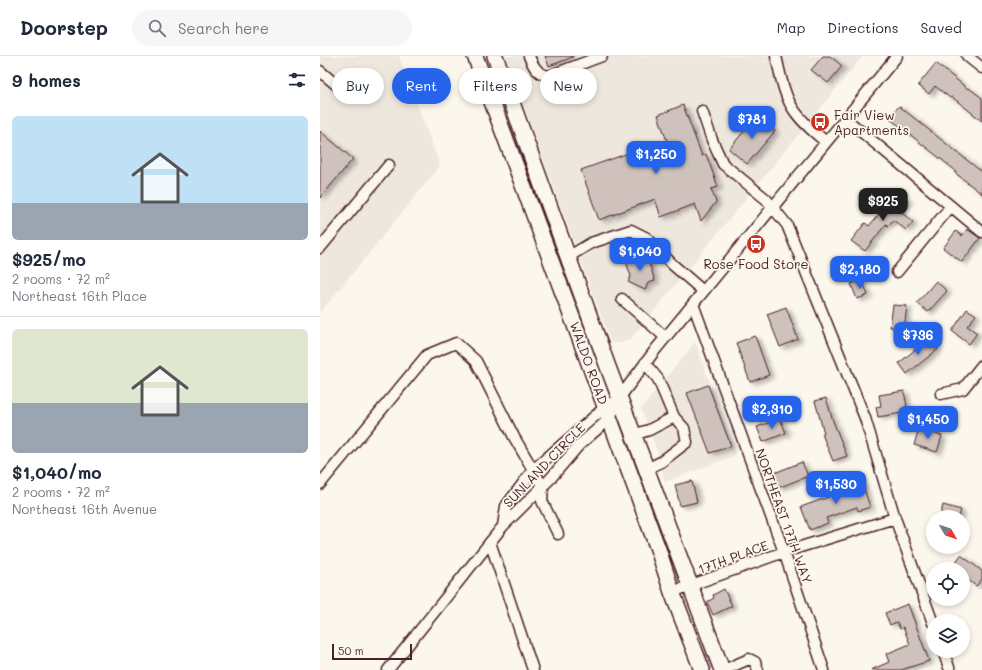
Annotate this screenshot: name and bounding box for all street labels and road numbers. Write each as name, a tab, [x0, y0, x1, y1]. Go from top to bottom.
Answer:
street label: WALDO ROAD	[567, 319, 612, 407]
street label: SUNLAND CIRCLE	[499, 419, 588, 510]
street label: NORTHEAST 17TH WAY	[752, 446, 817, 586]
street label: 17TH PLACE	[695, 536, 770, 577]

